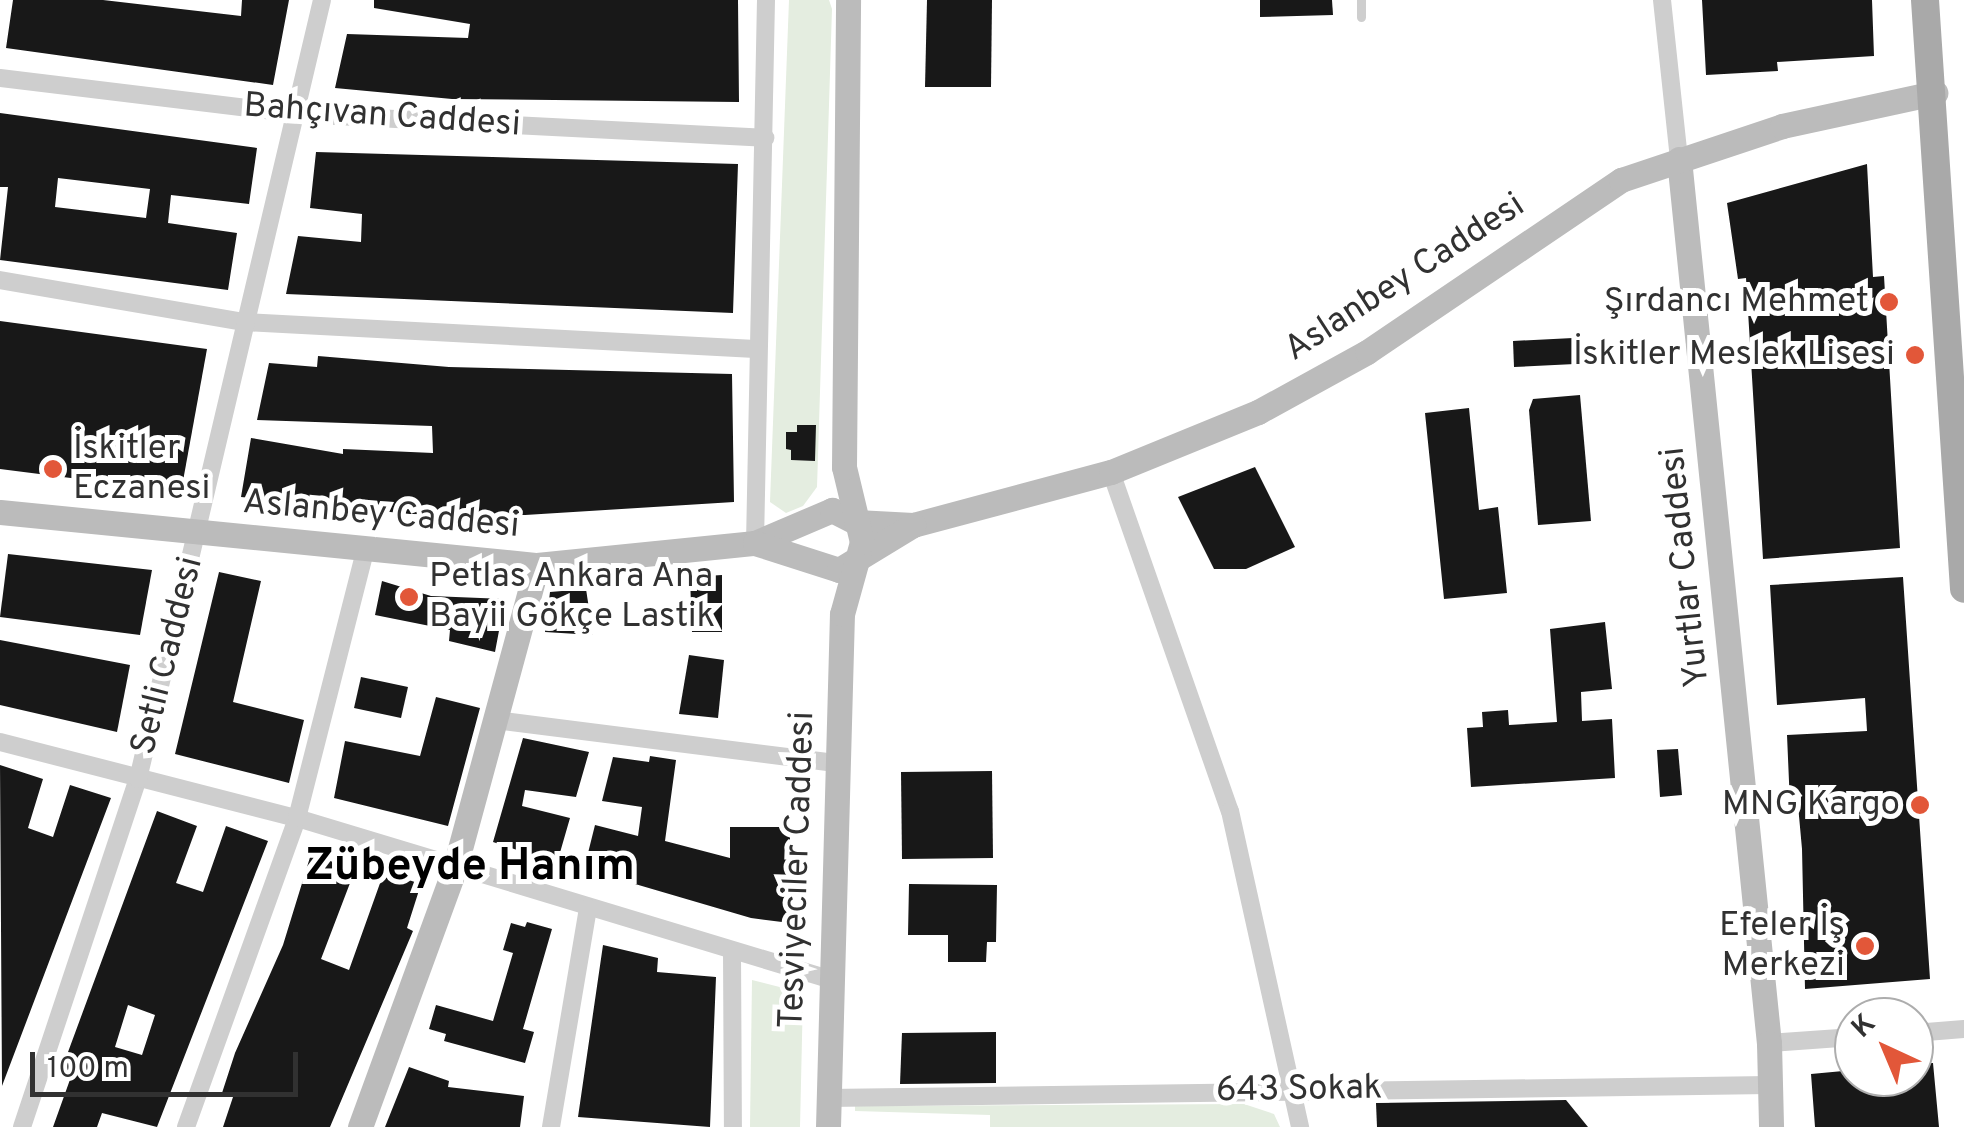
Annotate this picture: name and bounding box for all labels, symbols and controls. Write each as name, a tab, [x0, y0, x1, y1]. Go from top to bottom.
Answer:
street label: Bahçıvan Caddesi	[242, 85, 522, 147]
street label: Aslanbey Caddesi	[1277, 185, 1533, 371]
place label: Şırdancı Mehmet	[1604, 281, 1869, 323]
marker: Şırdancı Mehmet	[1878, 291, 1900, 313]
place label: İskitler Meslek Lisesi	[1573, 334, 1895, 376]
marker: İskitler Meslek Lisesi	[1904, 344, 1926, 366]
place label: İskitler Eczanesi	[73, 428, 210, 510]
street label: Yurtlar Caddesi	[1653, 445, 1719, 689]
marker: İskitler Eczanesi	[42, 458, 64, 480]
street label: Aslanbey Caddesi	[241, 482, 521, 548]
street label: Setli Caddesi	[123, 553, 213, 759]
place label: Petlas Ankara Ana Bayii Gökçe Lastik	[429, 556, 716, 638]
marker: Petlas Ankara Ana Bayii Gökçe Lastik	[398, 586, 420, 608]
street label: Tesviyeciler Caddesi	[771, 711, 825, 1029]
place label: MNG Kargo	[1722, 784, 1900, 826]
marker: MNG Kargo	[1909, 794, 1931, 816]
district label: Zübeyde Hanım	[305, 841, 635, 895]
place label: Efeler İş Merkezi	[1719, 905, 1845, 987]
marker: Efeler İş Merkezi	[1854, 935, 1876, 957]
north arrow	[1834, 997, 1934, 1097]
text: K	[1845, 1007, 1884, 1047]
scale bar	[35, 1032, 302, 1094]
text: 100 m	[47, 1051, 129, 1088]
street label: 643 Sokak	[1215, 1068, 1383, 1112]

